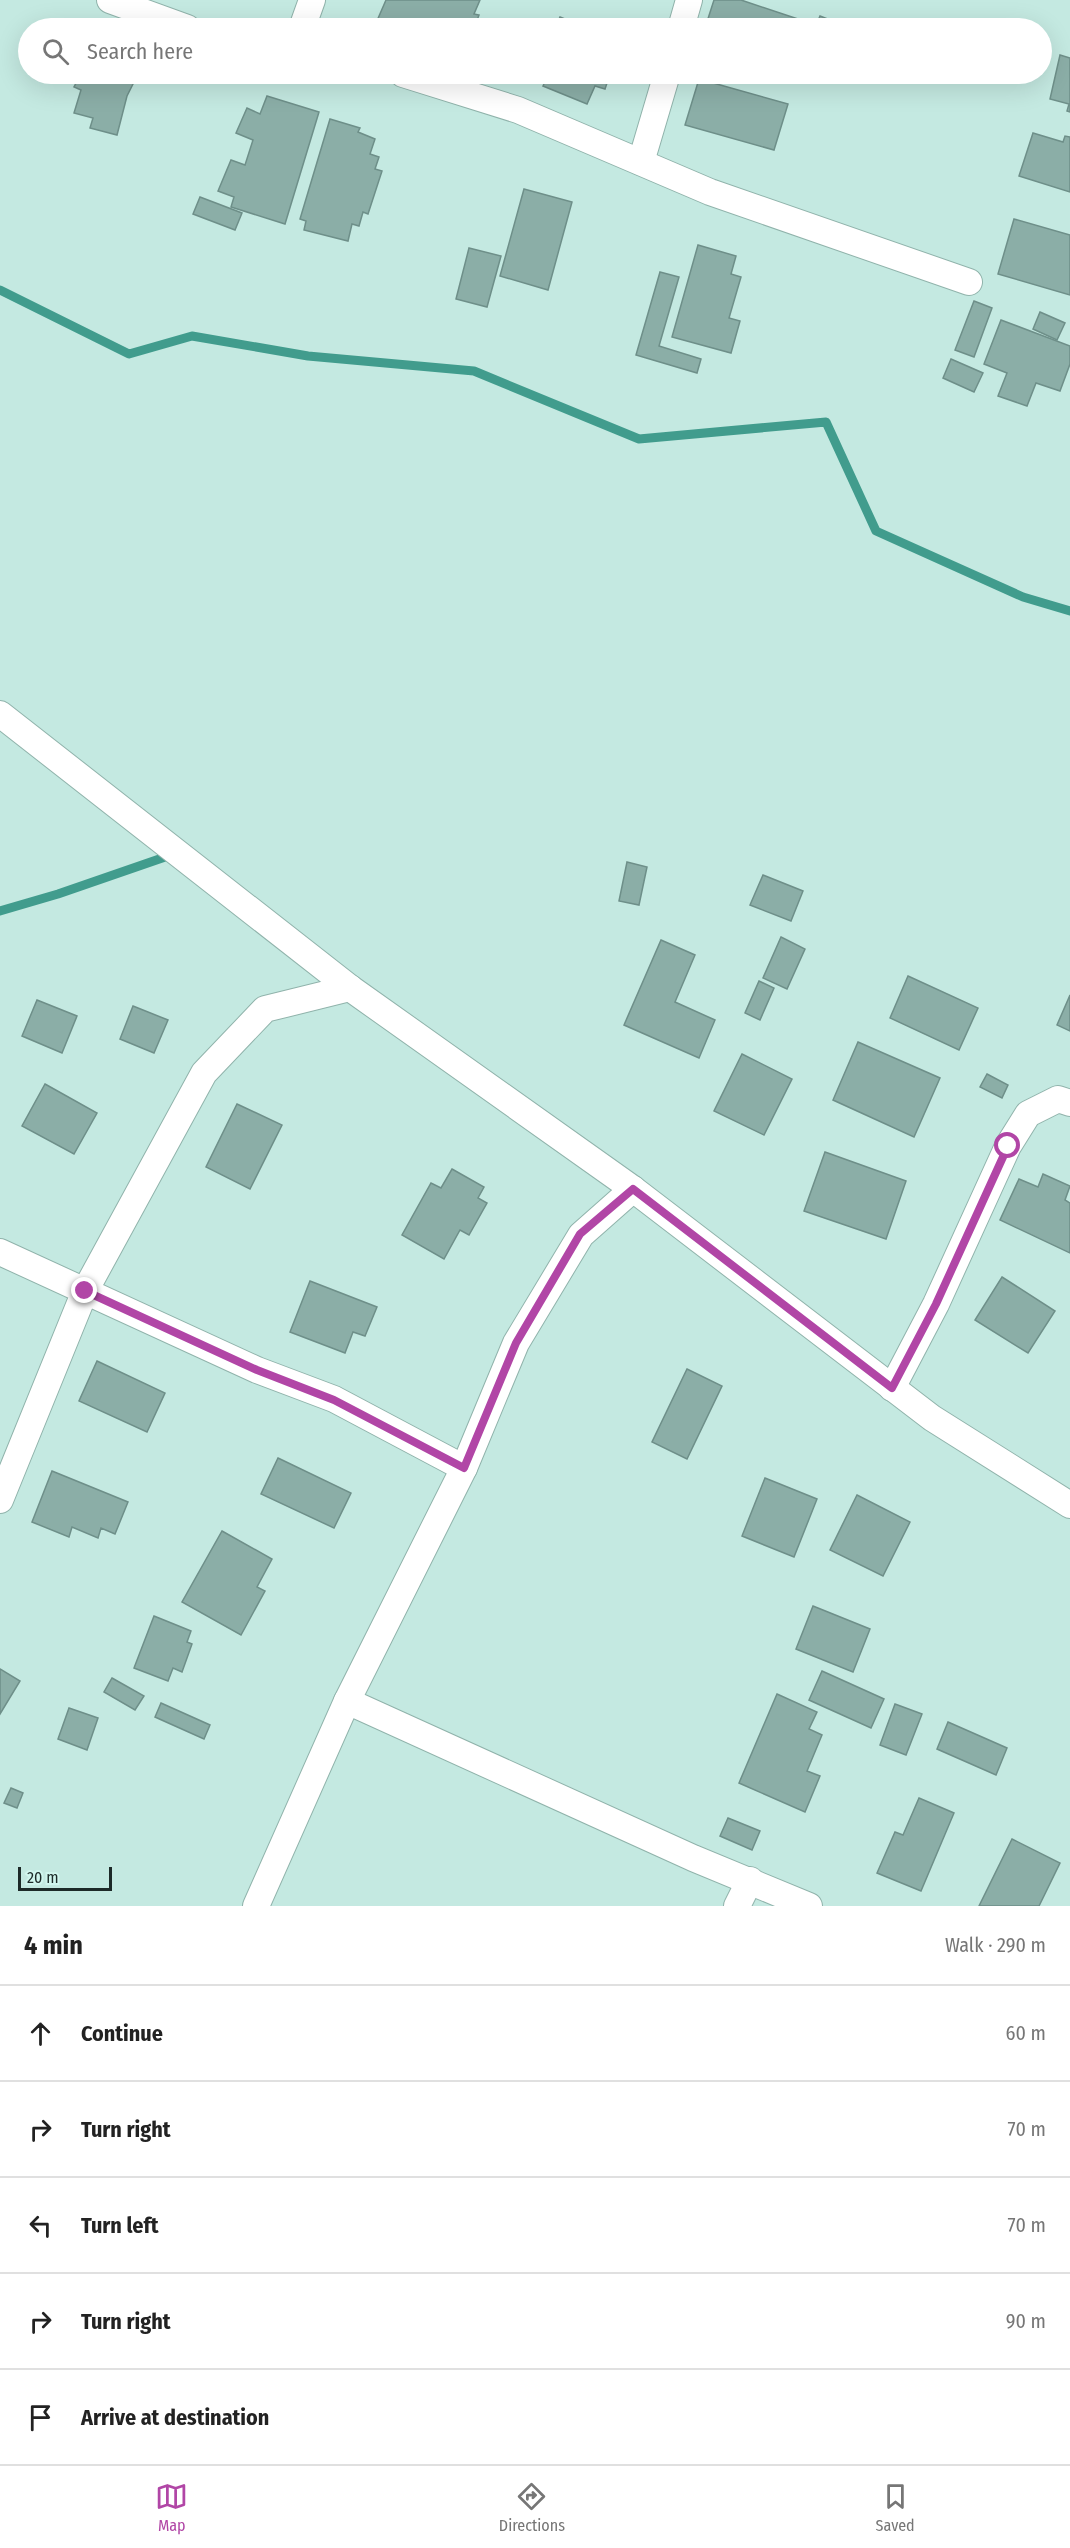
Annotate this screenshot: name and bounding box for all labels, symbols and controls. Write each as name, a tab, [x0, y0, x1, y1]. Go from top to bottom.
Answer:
search box	[18, 18, 1052, 84]
icon: search	[39, 35, 72, 68]
text: Search here	[87, 38, 193, 65]
route start	[994, 1132, 1020, 1158]
route end	[71, 1277, 97, 1303]
scale bar	[18, 1864, 112, 1892]
text: 20 m	[27, 1868, 58, 1887]
text: 4 min	[24, 1930, 83, 1961]
text: Walk · 290 m	[945, 1933, 1046, 1957]
icon: ahead	[24, 2017, 57, 2050]
text: Continue	[81, 2020, 163, 2047]
text: 60 m	[1006, 2021, 1046, 2045]
icon: right	[24, 2113, 57, 2146]
text: Turn right	[81, 2116, 170, 2143]
text: 70 m	[1008, 2117, 1046, 2141]
icon: left	[24, 2209, 57, 2242]
text: Turn left	[81, 2212, 159, 2239]
text: 70 m	[1008, 2213, 1046, 2237]
icon: right	[24, 2305, 57, 2338]
text: Turn right	[81, 2308, 170, 2335]
text: 90 m	[1006, 2309, 1046, 2333]
icon: arrive	[24, 2401, 57, 2434]
text: Arrive at destination	[81, 2404, 269, 2431]
tab: Map	[155, 2480, 188, 2535]
tab: Directions	[499, 2480, 565, 2535]
tab: Saved	[876, 2480, 915, 2535]

